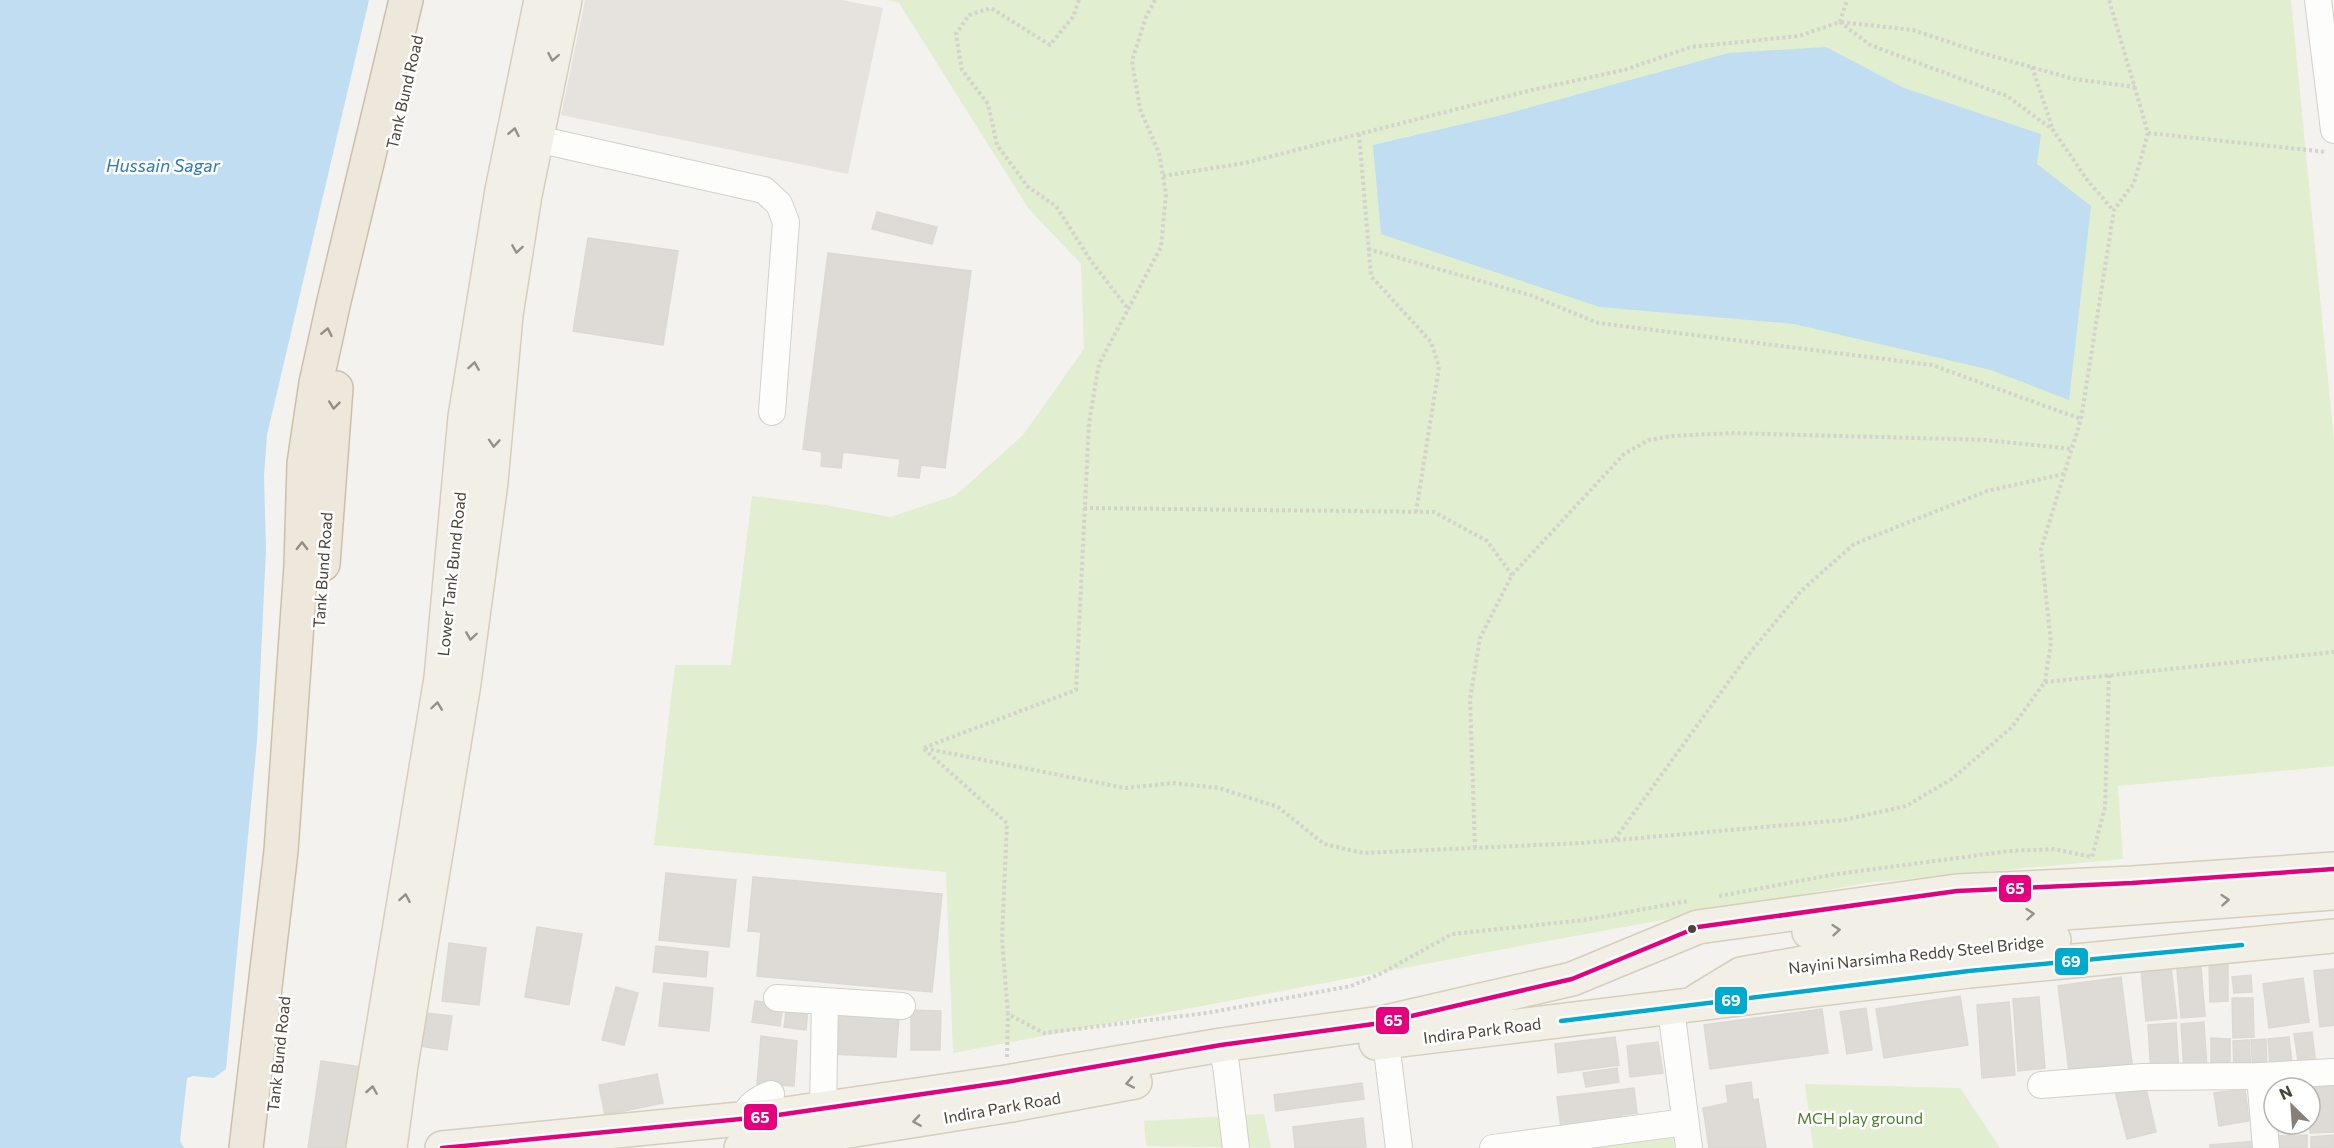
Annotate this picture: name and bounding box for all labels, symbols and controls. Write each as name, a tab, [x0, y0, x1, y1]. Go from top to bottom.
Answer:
street label: Tank Bund Road	[382, 33, 426, 151]
one-way arrow	[547, 52, 560, 62]
one-way arrow	[507, 127, 520, 137]
water label: Hussain Sagar	[106, 154, 221, 176]
one-way arrow	[511, 244, 524, 254]
one-way arrow	[320, 328, 333, 338]
one-way arrow	[467, 361, 479, 370]
one-way arrow	[328, 401, 341, 410]
one-way arrow	[488, 438, 501, 447]
street label: Lower Tank Bund Road	[433, 491, 469, 657]
street label: Tank Bund Road	[308, 511, 336, 629]
one-way arrow	[296, 542, 308, 551]
one-way arrow	[465, 631, 477, 641]
one-way arrow	[430, 701, 442, 710]
line badge: 65	[1998, 874, 2032, 903]
text: 65	[2005, 878, 2025, 897]
one-way arrow	[398, 893, 411, 903]
one-way arrow	[2220, 894, 2229, 907]
one-way arrow	[2026, 908, 2035, 921]
unlabelled marker	[1686, 923, 1698, 935]
one-way arrow	[1831, 924, 1840, 937]
street label: Nayini Narsimha Reddy Steel Bridge	[1787, 931, 2045, 977]
line badge: 69	[2054, 947, 2089, 976]
text: 69	[2061, 951, 2081, 970]
line badge: 69	[1714, 986, 1748, 1015]
text: 69	[1721, 990, 1741, 1009]
street label: Tank Bund Road	[262, 995, 294, 1113]
line badge: 65	[1375, 1006, 1410, 1035]
text: 65	[1383, 1010, 1403, 1029]
street label: Indira Park Road	[1422, 1013, 1542, 1047]
one-way arrow	[1125, 1076, 1135, 1089]
north arrow	[2262, 1076, 2322, 1136]
text: N	[2276, 1081, 2295, 1103]
one-way arrow	[366, 1086, 378, 1095]
street label: Indira Park Road	[942, 1087, 1062, 1127]
line badge: 65	[743, 1103, 778, 1131]
text: 65	[750, 1107, 770, 1126]
park label: MCH play ground	[1797, 1108, 1923, 1127]
one-way arrow	[913, 1114, 923, 1127]

